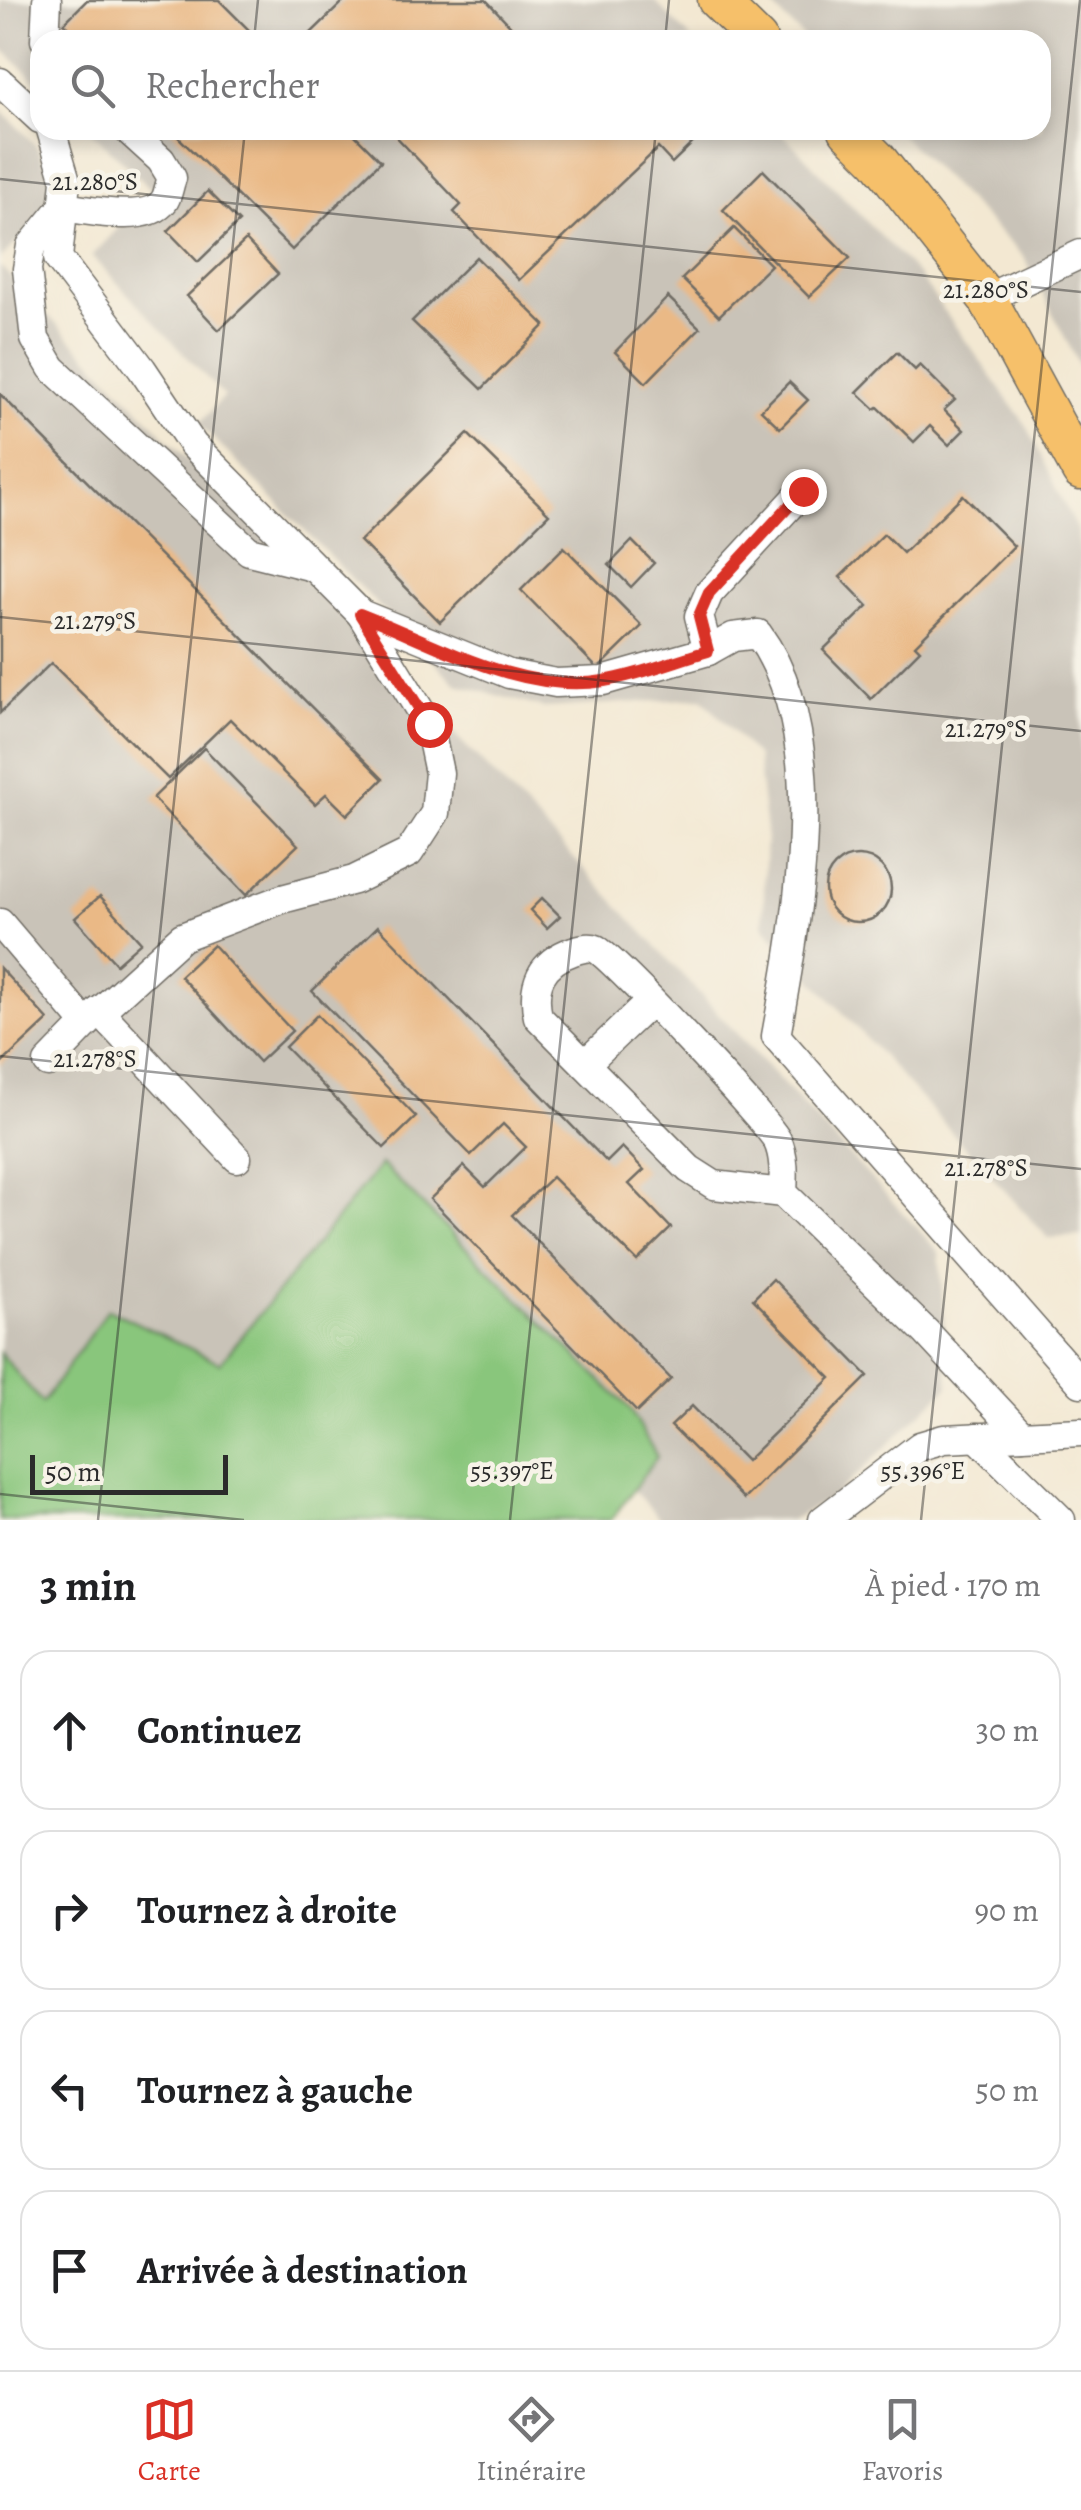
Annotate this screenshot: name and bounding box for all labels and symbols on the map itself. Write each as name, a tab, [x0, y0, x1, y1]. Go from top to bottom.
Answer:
text: 21.280°S	[52, 165, 138, 199]
text: 21.280°S	[943, 273, 1029, 307]
route end	[781, 469, 827, 515]
text: 21.279°S	[54, 604, 136, 638]
route start	[407, 702, 453, 748]
text: 21.279°S	[945, 712, 1027, 746]
text: 21.278°S	[53, 1042, 137, 1076]
text: 21.278°S	[944, 1151, 1028, 1185]
scale bar	[30, 1450, 228, 1494]
text: 55.397°E	[470, 1454, 554, 1488]
text: 55.396°E	[881, 1454, 965, 1488]

